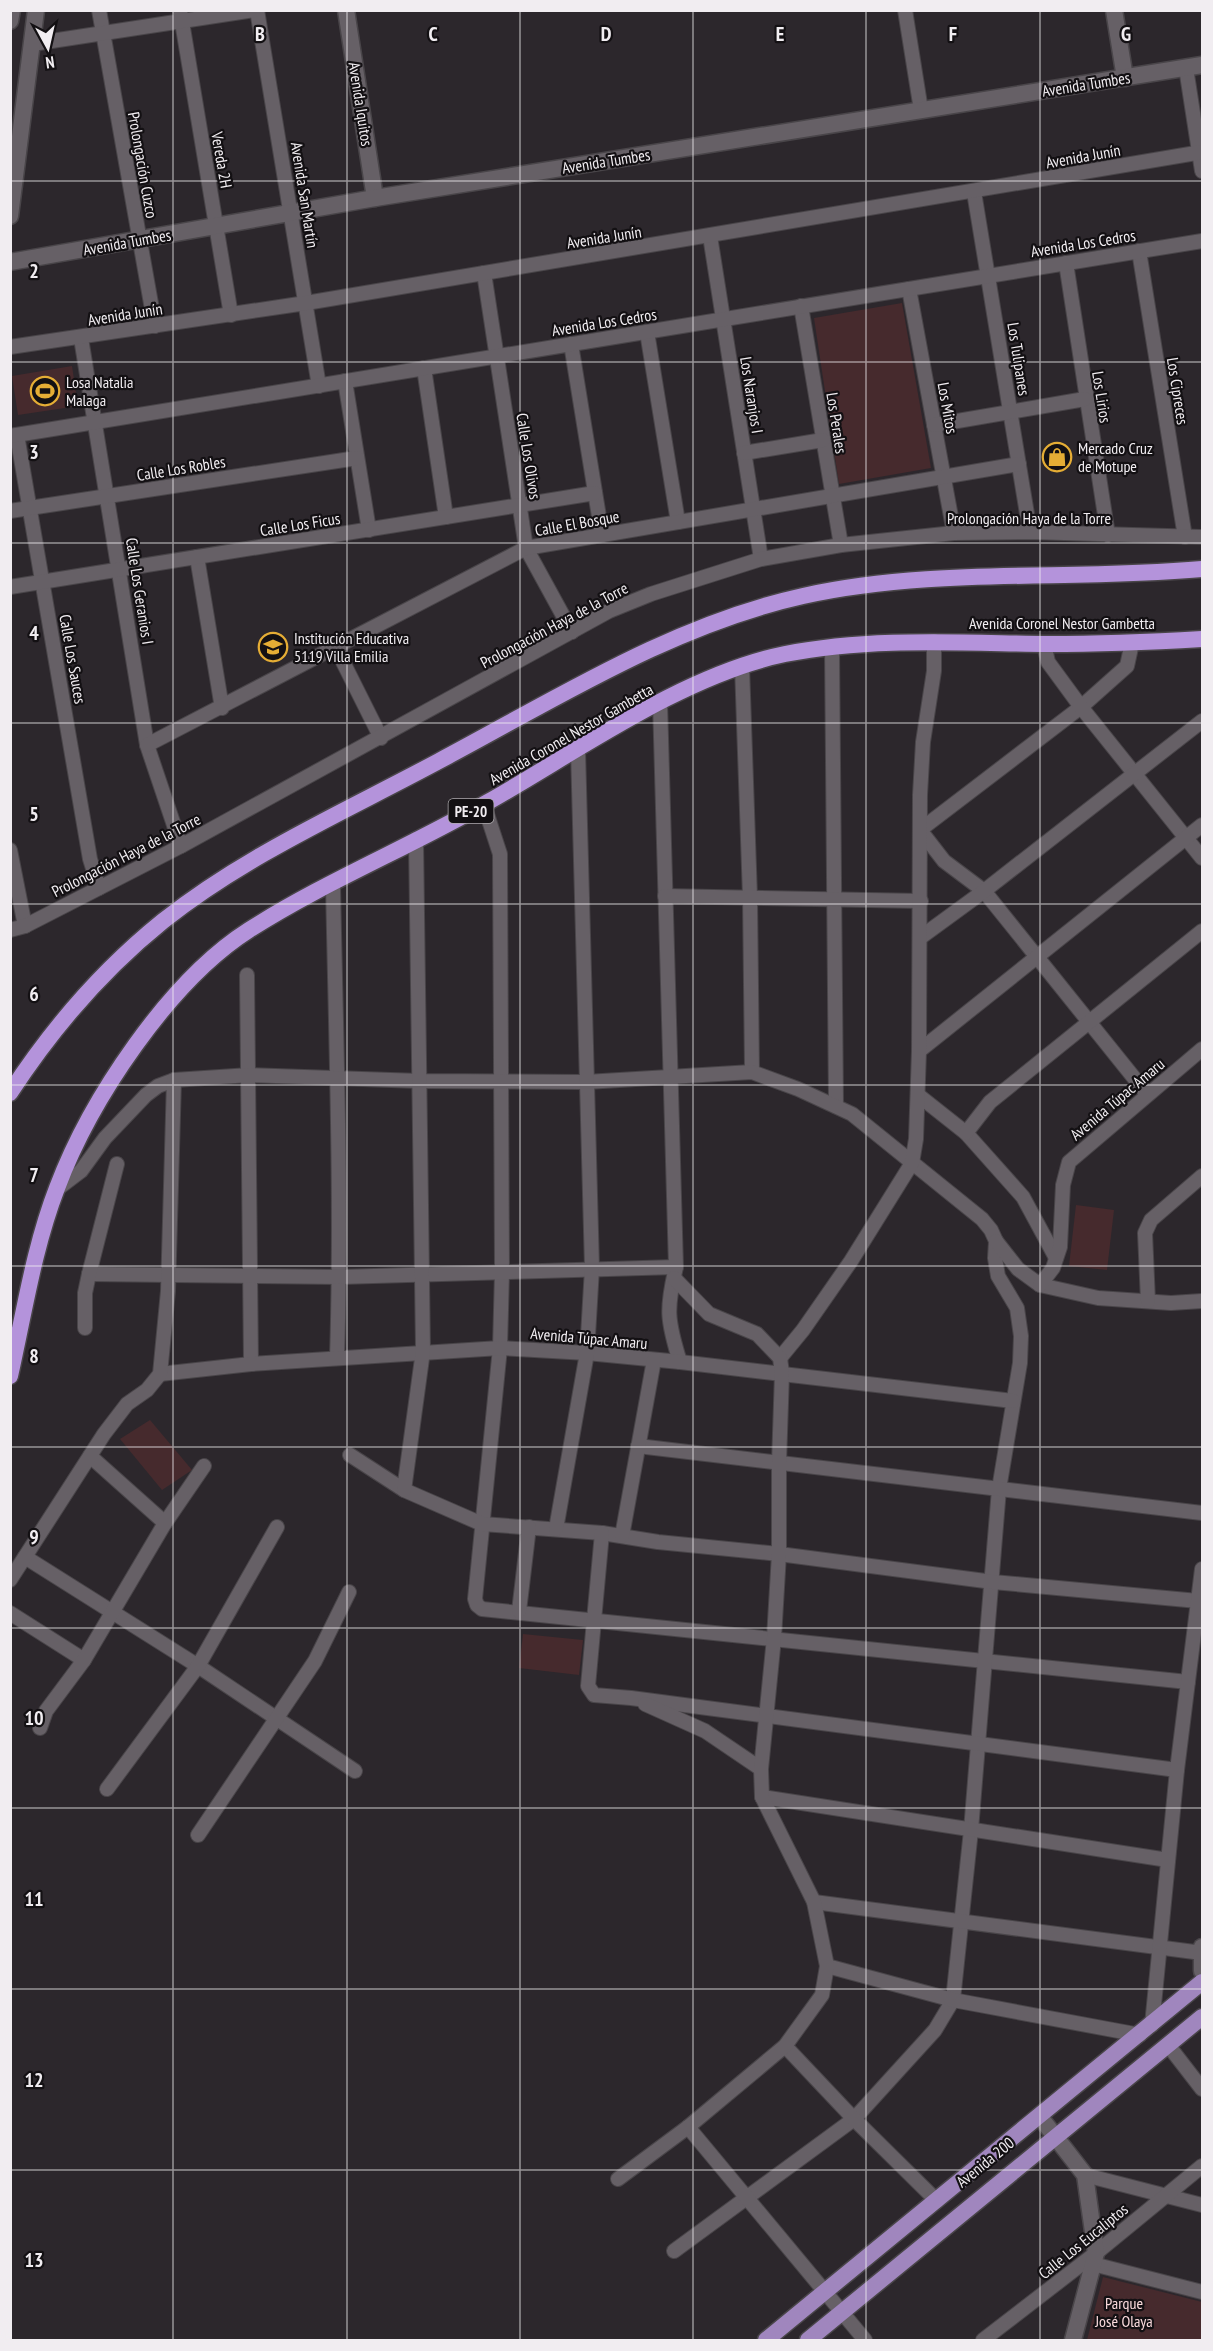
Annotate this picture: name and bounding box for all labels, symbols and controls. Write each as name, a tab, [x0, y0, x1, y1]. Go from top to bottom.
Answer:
north arrow	[18, 18, 78, 78]
text: B	[255, 21, 265, 47]
text: C	[428, 21, 438, 47]
text: D	[601, 21, 612, 47]
text: E	[776, 21, 784, 47]
text: F	[949, 21, 957, 47]
text: G	[1121, 21, 1131, 47]
text: N	[44, 52, 56, 73]
street label: Avenida Iquitos	[344, 61, 378, 147]
street label: Avenida Tumbes	[1041, 67, 1131, 101]
street label: Prolongación Cuzco	[124, 110, 162, 220]
street label: Vereda 2H	[207, 129, 237, 190]
street label: Avenida Junín	[1044, 140, 1122, 172]
street label: Avenida San Martín	[287, 141, 323, 249]
street label: Avenida Tumbes	[561, 144, 651, 178]
street label: Avenida Junín	[565, 221, 643, 253]
street label: Avenida Tumbes	[82, 224, 172, 260]
street label: Avenida Los Cedros	[1029, 225, 1137, 261]
text: 2	[29, 258, 39, 284]
street label: Avenida Junín	[86, 298, 164, 330]
street label: Avenida Los Cedros	[550, 304, 658, 340]
street label: Los Tulipanes	[1003, 321, 1035, 397]
street label: Los Naranjos I	[736, 355, 768, 435]
street label: Los Cipreces	[1163, 356, 1193, 426]
street label: Los Lirios	[1088, 370, 1116, 424]
place label: Losa Natalia Malaga	[66, 372, 133, 410]
sports icon: Losa Natalia Malaga	[29, 375, 61, 407]
street label: Los Mitos	[934, 381, 962, 435]
street label: Los Perales	[822, 391, 852, 455]
street label: Calle Los Olivos	[512, 411, 546, 501]
place label: Mercado Cruz de Motupe	[1078, 438, 1153, 476]
text: 3	[29, 439, 39, 465]
shop icon: Mercado Cruz de Motupe	[1041, 441, 1073, 473]
street label: Calle Los Robles	[135, 451, 227, 485]
street label: Calle El Bosque	[533, 506, 621, 540]
street label: Calle Los Ficus	[259, 508, 341, 540]
street label: Prolongación Haya de la Torre	[947, 508, 1111, 528]
street label: Calle Los Geranios I	[122, 536, 158, 646]
street label: Prolongación Haya de la Torre	[477, 578, 631, 672]
street label: Calle Los Sauces	[55, 613, 91, 705]
street label: Avenida Coronel Nestor Gambetta	[969, 613, 1155, 633]
text: 4	[29, 620, 39, 646]
place label: Institución Educativa 5119 Villa Emilia	[294, 628, 409, 666]
school or university icon: Institución Educativa 5119 Villa Emilia	[257, 631, 289, 663]
street label: Avenida Coronel Nestor Gambetta	[485, 679, 657, 789]
road number: PE-20	[448, 799, 494, 823]
text: 5	[29, 801, 39, 827]
street label: Prolongación Haya de la Torre	[48, 809, 204, 901]
text: 6	[29, 981, 39, 1007]
street label: Avenida Túpac Amaru	[1066, 1054, 1168, 1144]
text: 7	[29, 1162, 39, 1188]
street label: Avenida Túpac Amaru	[530, 1323, 648, 1353]
text: 8	[29, 1343, 39, 1369]
text: 9	[29, 1524, 39, 1550]
text: 10	[24, 1705, 44, 1731]
text: 11	[24, 1886, 44, 1912]
text: 12	[24, 2067, 44, 2093]
street label: Avenida 200	[952, 2133, 1018, 2191]
street label: Calle Los Eucaliptos	[1034, 2199, 1132, 2283]
text: 13	[24, 2247, 44, 2273]
park label: Parque José Olaya	[1094, 2293, 1153, 2331]

